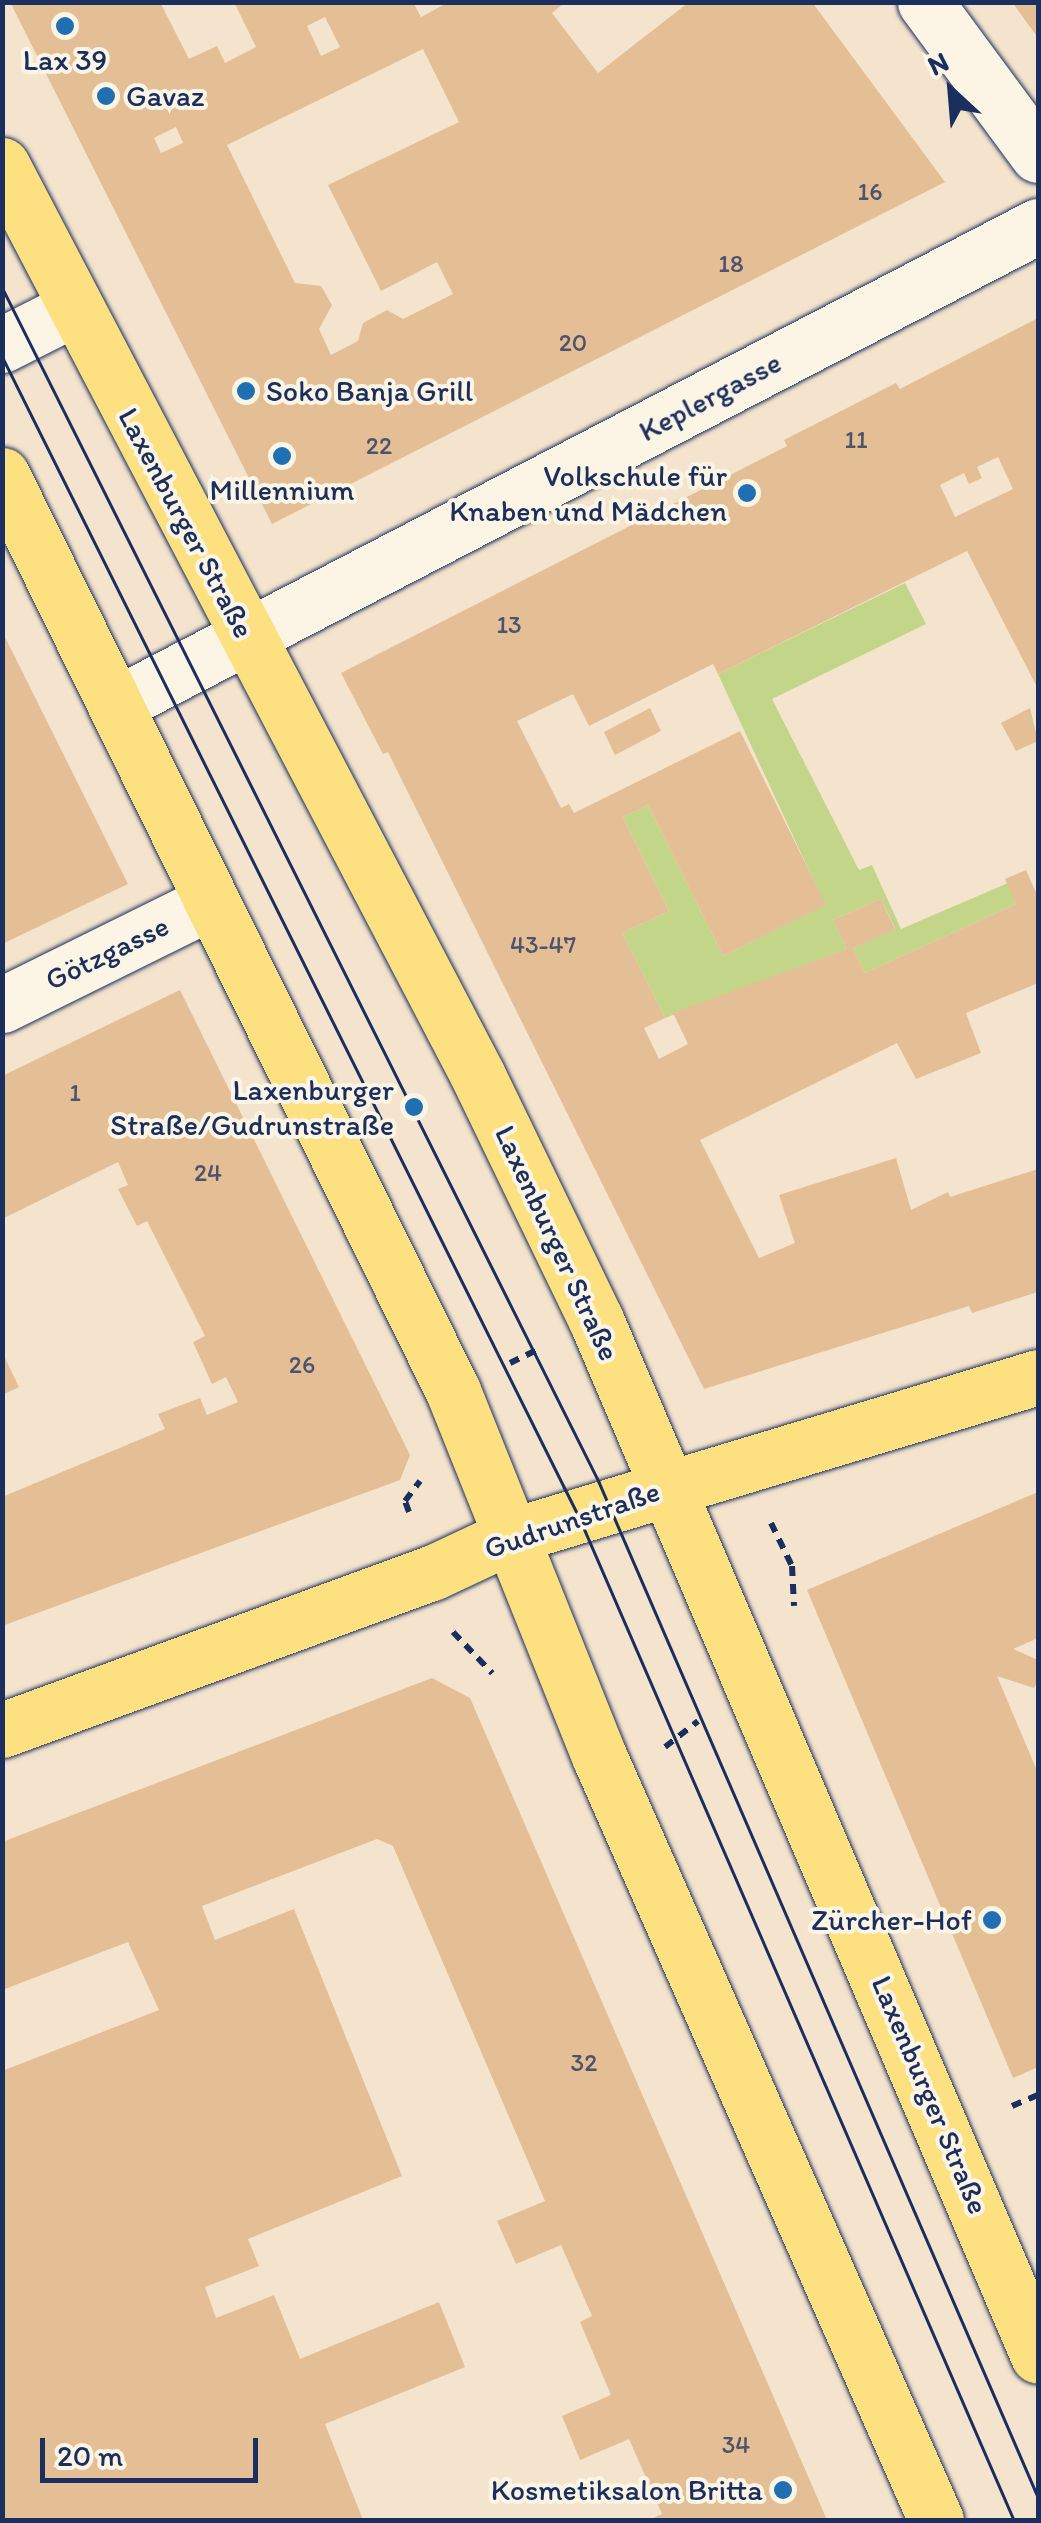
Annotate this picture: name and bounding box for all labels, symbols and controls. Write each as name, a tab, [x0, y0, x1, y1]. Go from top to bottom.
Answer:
marker: Lax 39	[54, 15, 76, 37]
north arrow	[901, 40, 1001, 140]
place label: Lax 39	[23, 42, 107, 78]
text: N	[922, 44, 954, 82]
place label: Gavaz	[126, 78, 204, 114]
marker: Gavaz	[95, 85, 117, 107]
house number: 16	[858, 176, 882, 206]
house number: 18	[718, 248, 744, 278]
house number: 20	[559, 327, 587, 357]
street label: Keplergasse	[633, 345, 787, 449]
place label: Soko Banja Grill	[266, 373, 474, 409]
marker: Soko Banja Grill	[235, 380, 257, 402]
street label: Laxenburger Straße	[110, 401, 262, 645]
house number: 11	[844, 424, 868, 454]
house number: 22	[366, 430, 392, 460]
marker: Millennium	[271, 445, 293, 467]
place label: Volkschule für Knaben und Mädchen	[449, 458, 727, 528]
place label: Millennium	[210, 472, 354, 508]
marker: Volkschule für Knaben und Mädchen	[736, 482, 758, 504]
house number: 13	[496, 609, 522, 639]
street label: Götzgasse	[39, 908, 175, 998]
house number: 43-47	[510, 929, 576, 959]
place label: Laxenburger Straße/Gudrunstraße	[110, 1072, 394, 1142]
house number: 1	[69, 1077, 81, 1107]
marker: Laxenburger Straße/Gudrunstraße	[403, 1096, 425, 1118]
street label: Laxenburger Straße	[487, 1119, 627, 1367]
house number: 24	[194, 1157, 222, 1187]
house number: 26	[289, 1349, 315, 1379]
street label: Gudrunstraße	[479, 1473, 665, 1567]
place label: Zürcher-Hof	[811, 1902, 972, 1938]
marker: Zürcher-Hof	[981, 1909, 1003, 1931]
street label: Laxenburger Straße	[863, 1970, 997, 2220]
house number: 32	[571, 2047, 597, 2077]
scale bar	[45, 2418, 262, 2480]
house number: 34	[722, 2429, 750, 2459]
text: 20 m	[57, 2437, 123, 2474]
place label: Kosmetiksalon Britta	[491, 2472, 763, 2508]
marker: Kosmetiksalon Britta	[772, 2479, 794, 2501]

